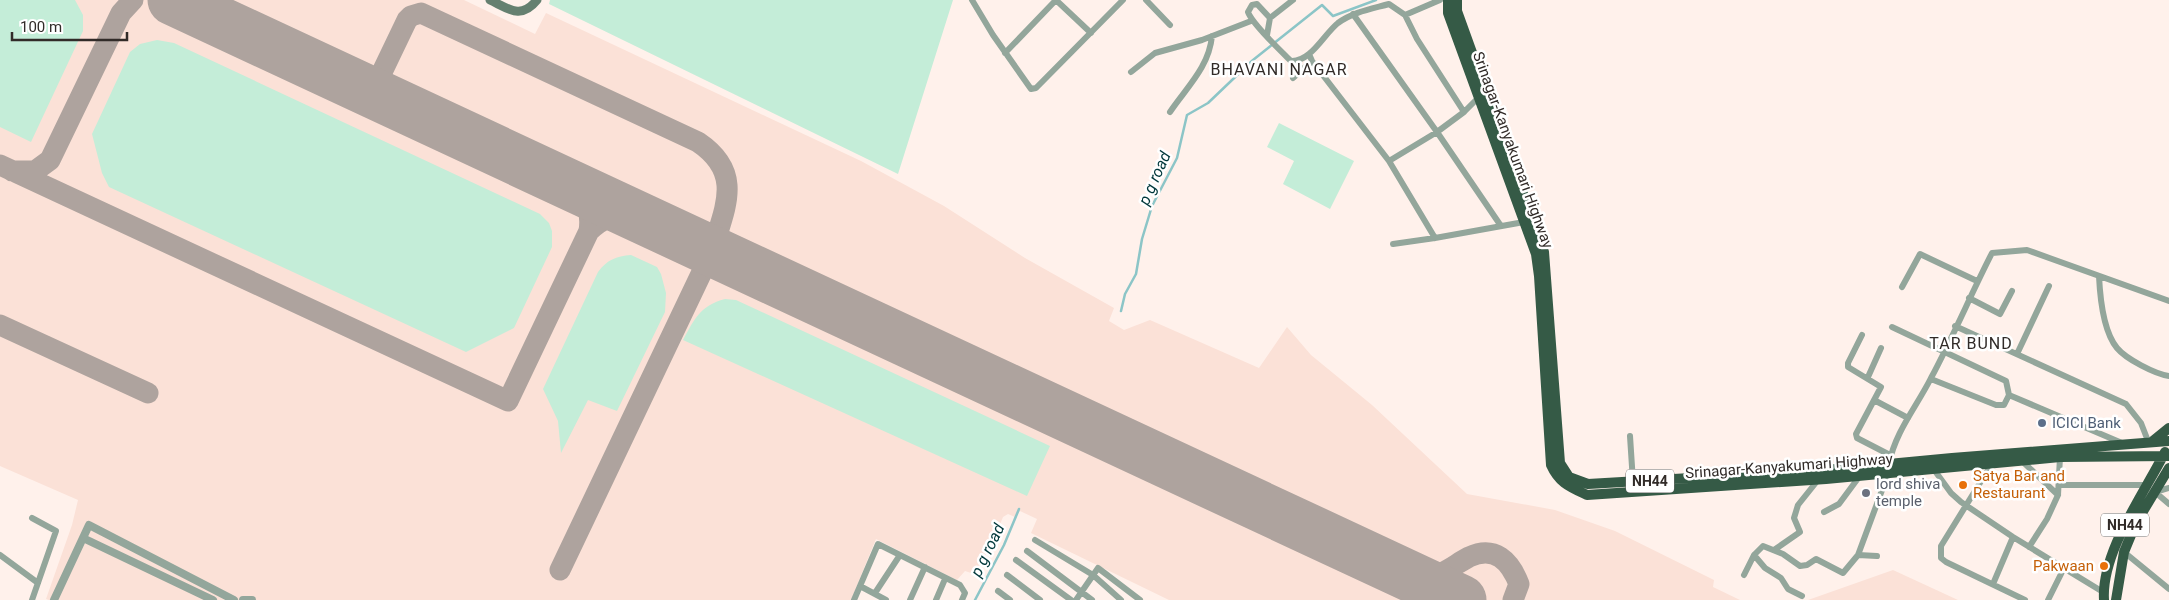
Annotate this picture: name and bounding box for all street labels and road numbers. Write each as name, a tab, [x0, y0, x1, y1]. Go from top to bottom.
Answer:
street label: Srinagar-Kanyakumari Highway	[1469, 49, 1557, 251]
street label: Srinagar-Kanyakumari Highway	[1685, 450, 1893, 482]
road number: NH44	[1626, 470, 1674, 492]
road number: NH44	[2101, 514, 2149, 536]

